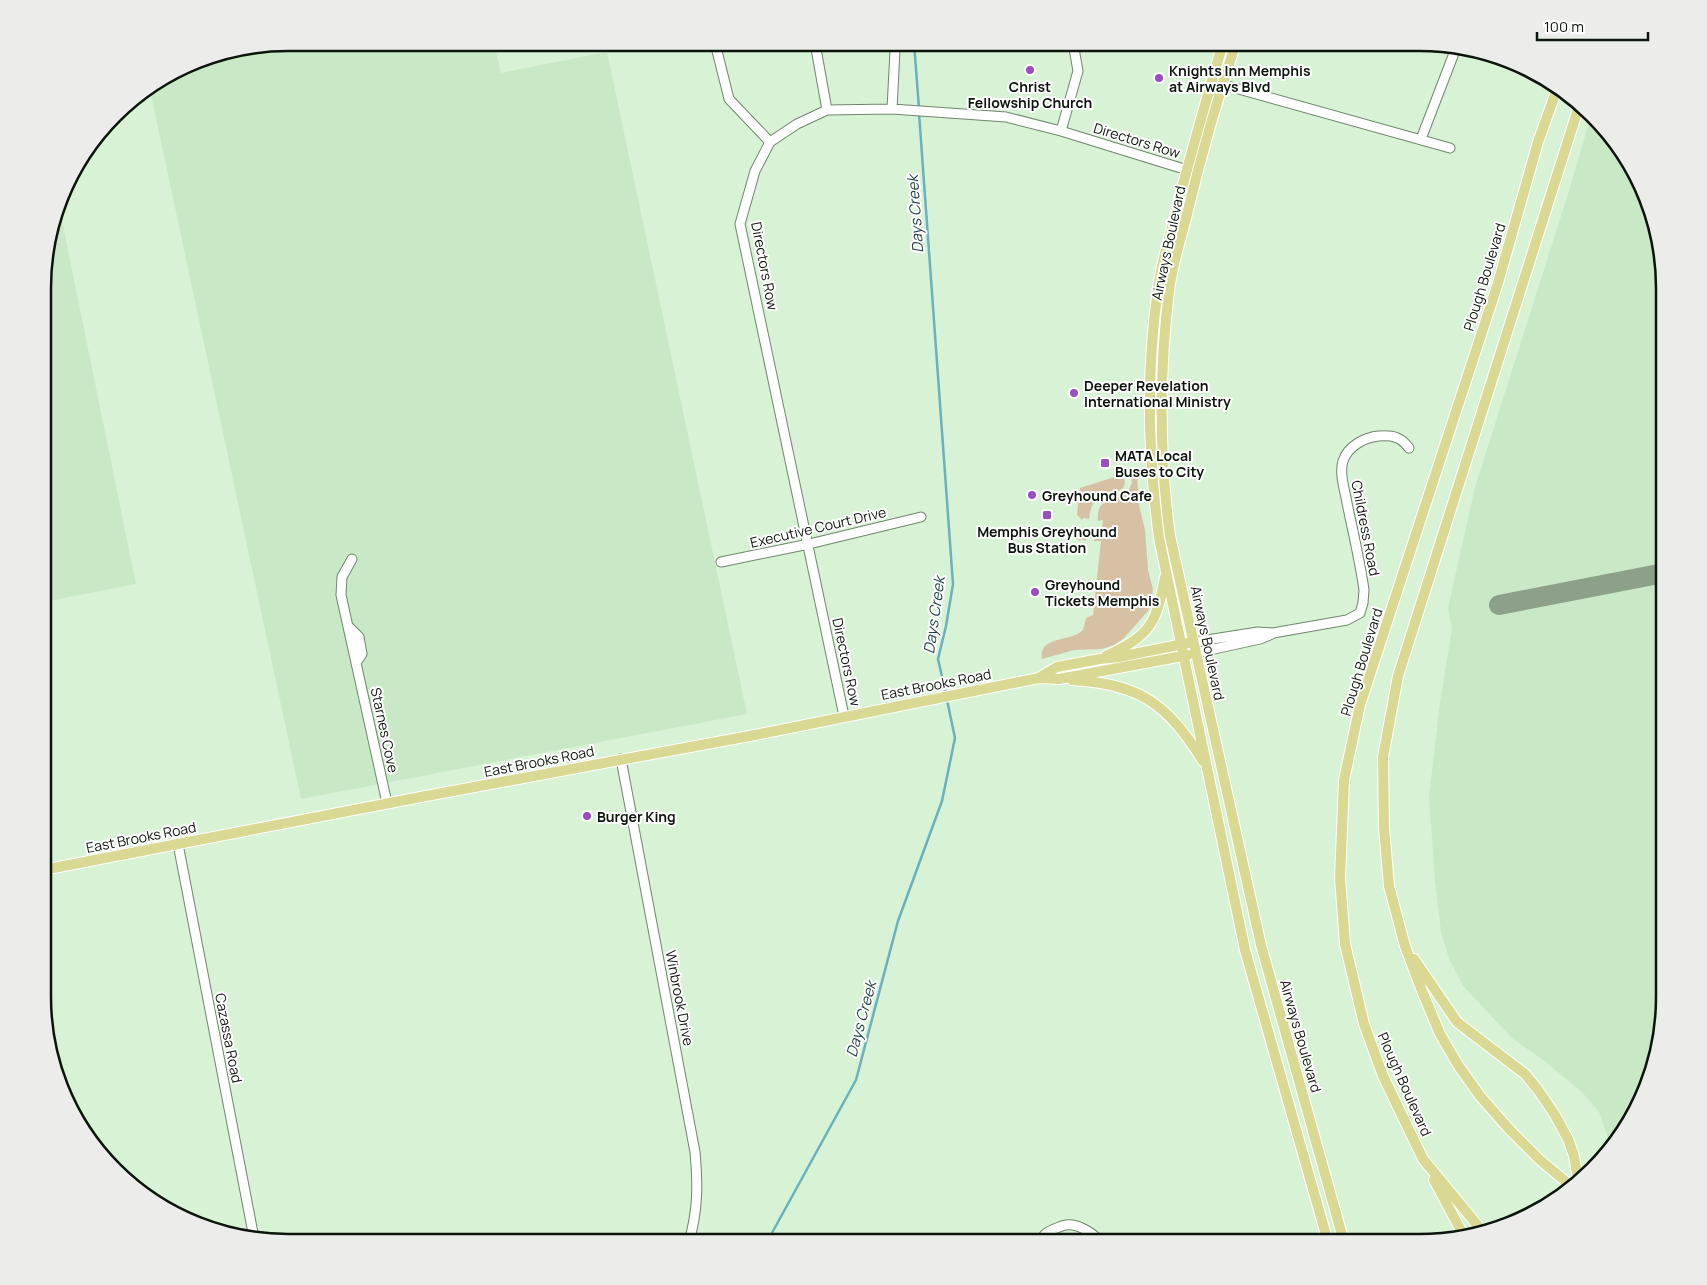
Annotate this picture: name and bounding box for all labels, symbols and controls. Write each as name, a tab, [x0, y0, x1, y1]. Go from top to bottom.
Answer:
scale bar	[1537, 10, 1648, 42]
text: 100 m	[1544, 16, 1584, 37]
place label: Knights Inn Memphis at Airways Blvd	[1169, 61, 1311, 96]
marker: Christ Fellowship Church	[1024, 64, 1036, 76]
marker: Knights Inn Memphis at Airways Blvd	[1153, 72, 1165, 84]
place label: Christ Fellowship Church	[968, 77, 1092, 112]
street label: Directors Row	[1091, 118, 1183, 162]
water label: Days Creek	[902, 172, 928, 253]
street label: Airways Boulevard	[1147, 184, 1189, 302]
street label: Directors Row	[747, 220, 783, 312]
street label: Plough Boulevard	[1459, 221, 1509, 333]
place label: Deeper Revelation International Ministry	[1084, 376, 1231, 411]
marker: Deeper Revelation International Ministry	[1068, 387, 1080, 399]
place label: MATA Local Buses to City	[1115, 446, 1204, 481]
marker: MATA Local Buses to City	[1099, 457, 1111, 469]
street label: Childress Road	[1347, 479, 1385, 577]
place label: Greyhound Cafe	[1042, 486, 1152, 505]
marker: Greyhound Cafe	[1026, 489, 1038, 501]
street label: Executive Court Drive	[748, 502, 888, 552]
marker: Memphis Greyhound Bus Station	[1041, 509, 1053, 521]
place label: Memphis Greyhound Bus Station	[977, 522, 1117, 557]
water label: Days Creek	[918, 573, 950, 655]
place label: Greyhound Tickets Memphis	[1045, 575, 1160, 610]
street label: Airways Boulevard	[1187, 584, 1229, 702]
marker: Greyhound Tickets Memphis	[1029, 586, 1041, 598]
street label: Plough Boulevard	[1336, 606, 1386, 718]
street label: Directors Row	[828, 616, 866, 708]
street label: East Brooks Road	[879, 664, 993, 704]
street label: Starnes Cove	[367, 686, 403, 774]
street label: East Brooks Road	[482, 741, 596, 781]
place label: Burger King	[597, 807, 676, 826]
marker: Burger King	[581, 810, 593, 822]
street label: East Brooks Road	[84, 817, 198, 857]
street label: Winbrook Drive	[661, 949, 699, 1047]
water label: Days Creek	[841, 976, 882, 1059]
street label: Airways Boulevard	[1276, 977, 1326, 1095]
street label: Cazassa Road	[211, 992, 247, 1084]
street label: Plough Boulevard	[1374, 1029, 1436, 1139]

